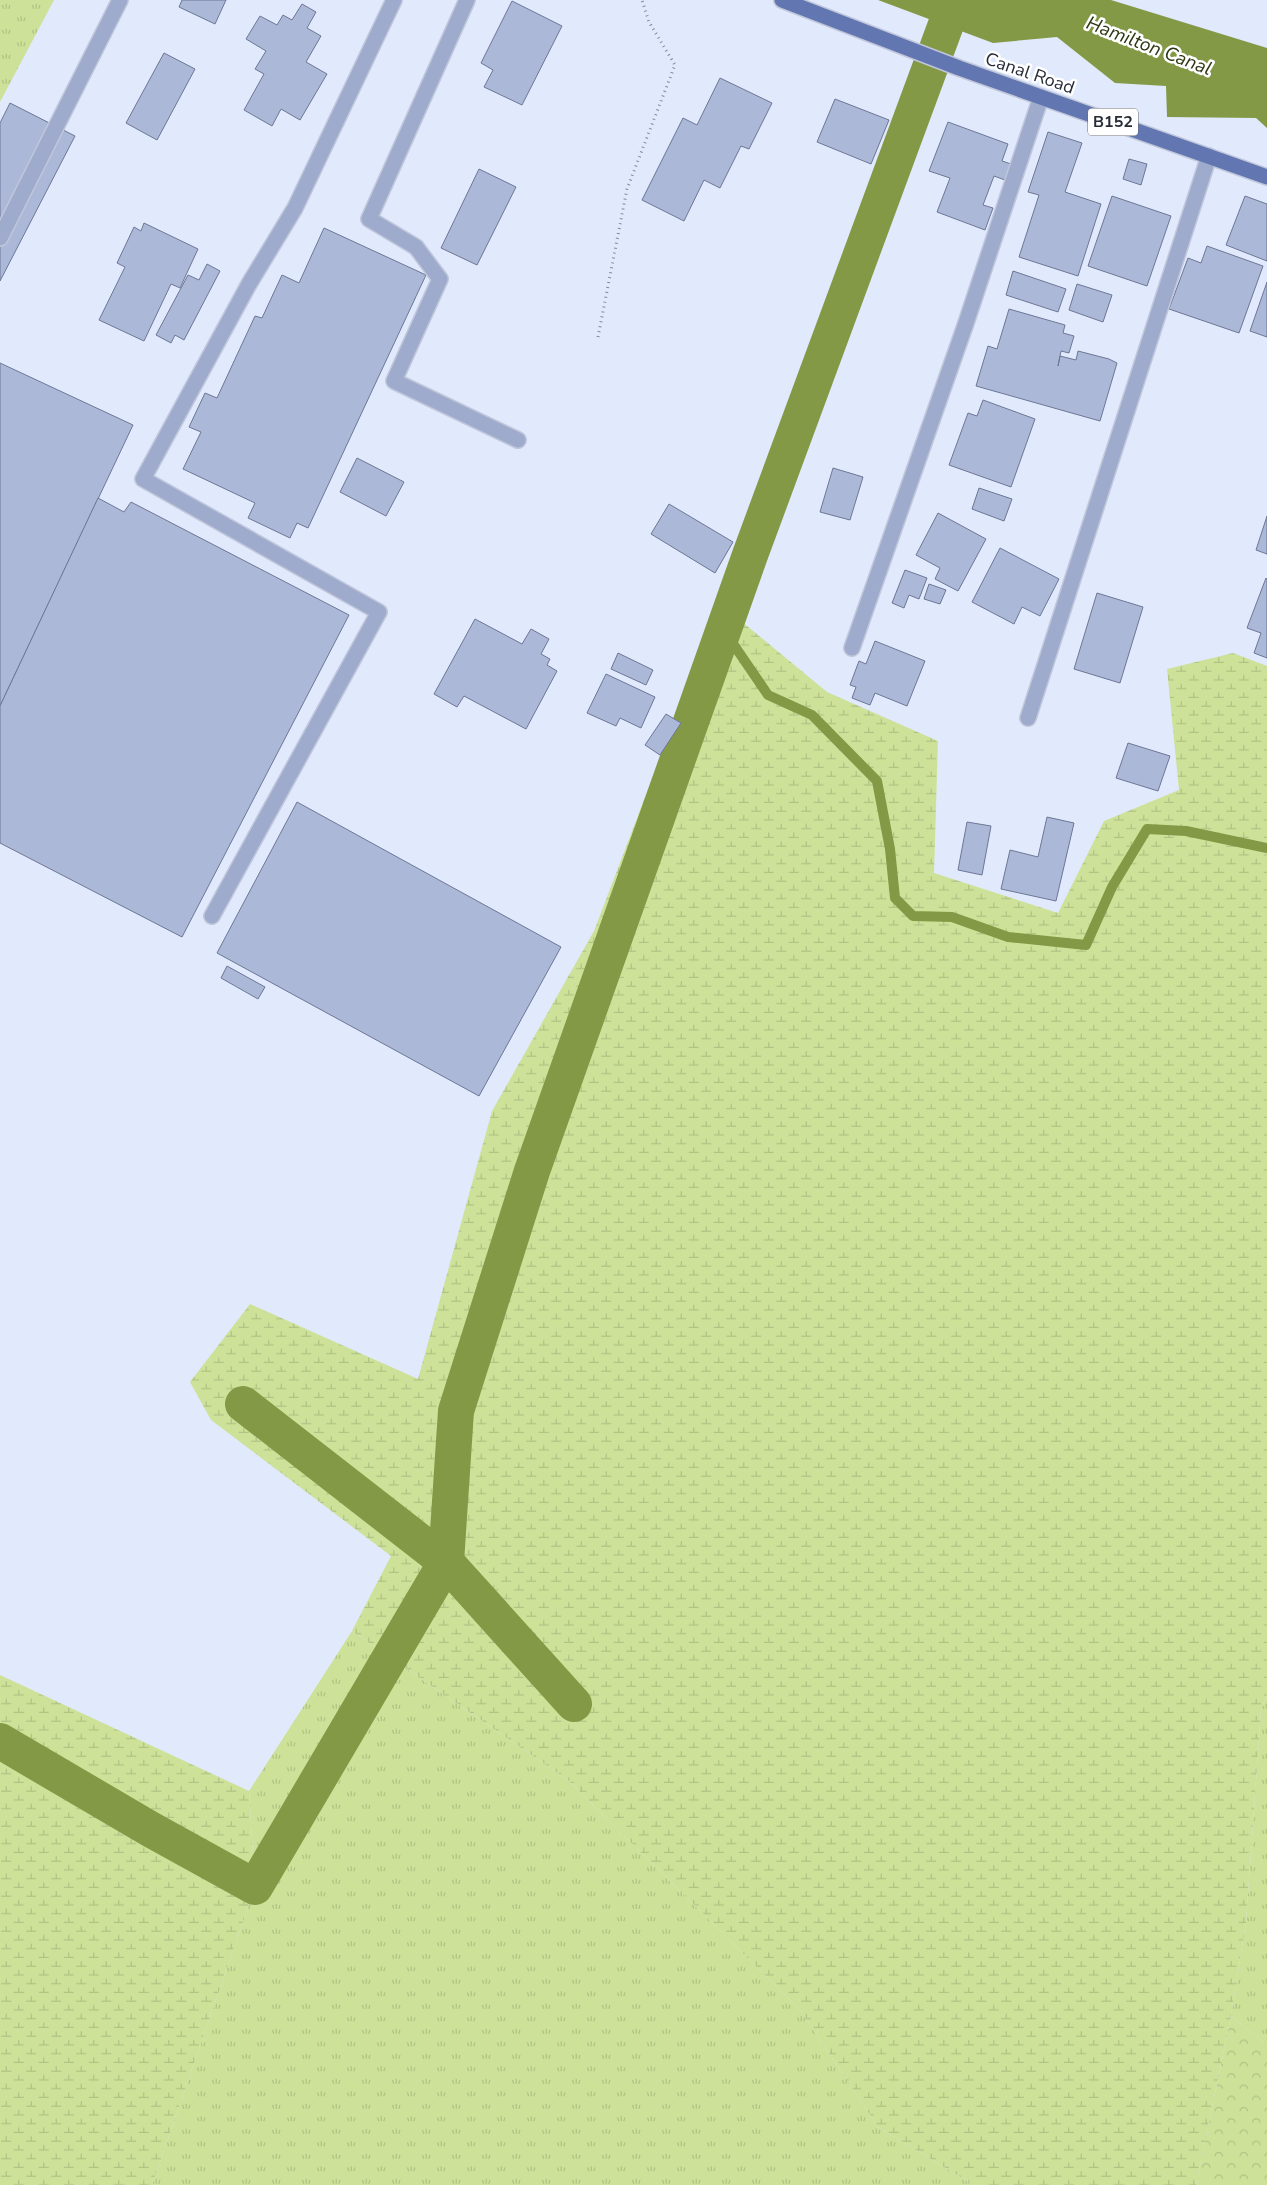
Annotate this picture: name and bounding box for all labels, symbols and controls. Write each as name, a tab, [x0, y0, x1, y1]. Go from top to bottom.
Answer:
water label: Hamilton Canal	[1082, 10, 1216, 82]
street label: Canal Road	[982, 47, 1078, 99]
road number: B152	[1088, 108, 1138, 136]

